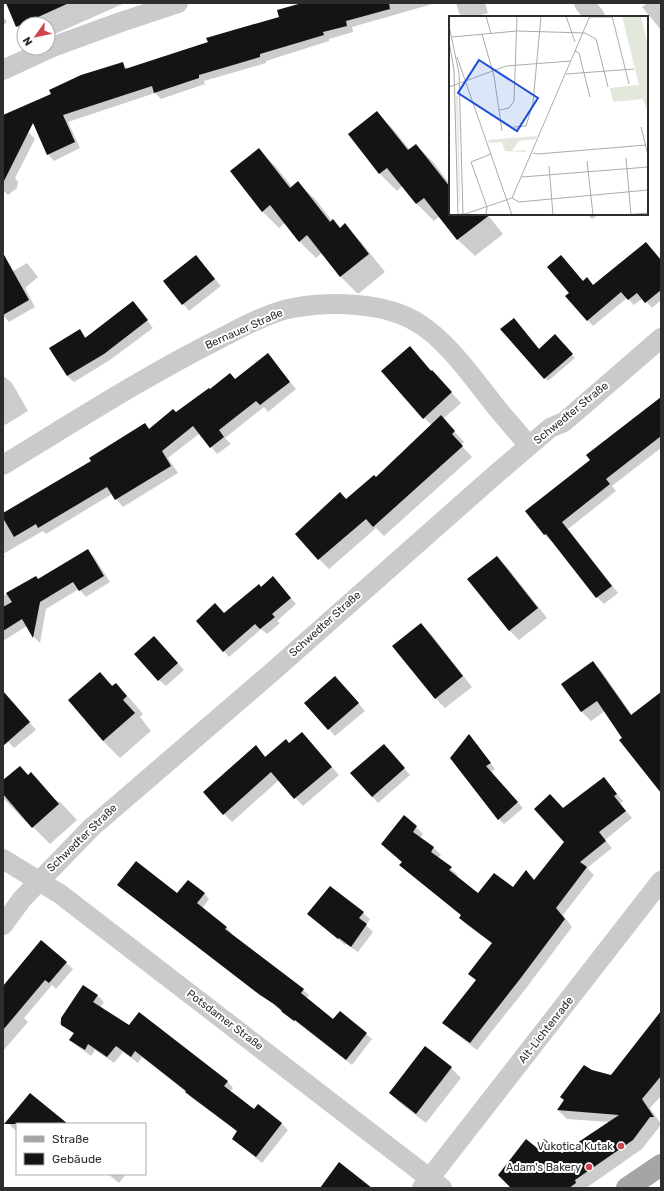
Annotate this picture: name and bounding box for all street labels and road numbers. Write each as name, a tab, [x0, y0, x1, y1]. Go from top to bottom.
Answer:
street label: Bernauer Straße	[203, 306, 285, 352]
street label: Schwedter Straße	[531, 379, 611, 447]
street label: Schwedter Straße	[286, 588, 364, 660]
street label: Schwedter Straße	[44, 801, 120, 875]
street label: Potsdamer Straße	[184, 987, 266, 1053]
street label: Alt-Lichtenrade	[516, 994, 576, 1066]

